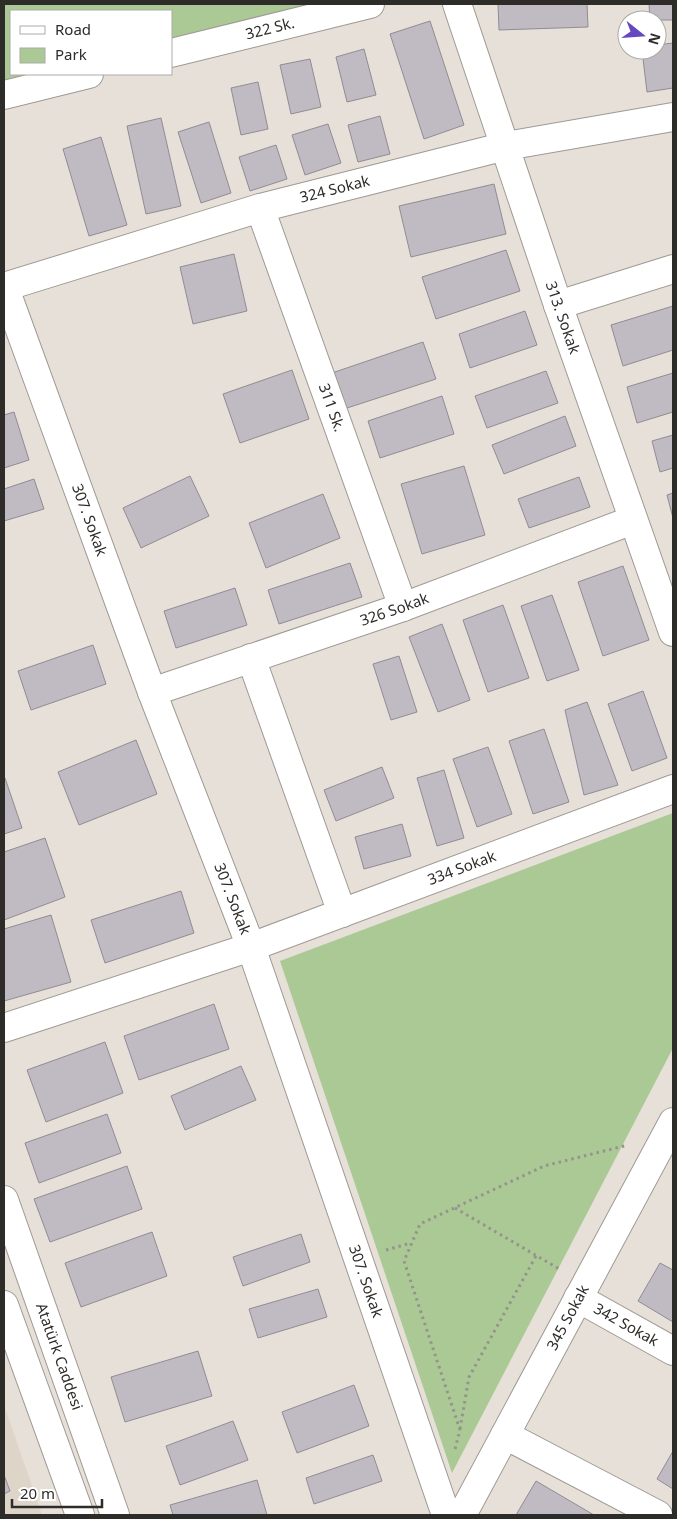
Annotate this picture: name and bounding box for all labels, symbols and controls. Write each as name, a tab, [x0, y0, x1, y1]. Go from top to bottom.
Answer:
legend	[10, 10, 172, 75]
north arrow	[617, 10, 667, 60]
street label: 322 Sk.	[243, 12, 296, 43]
text: Road	[55, 19, 91, 39]
text: N	[644, 31, 666, 47]
text: Park	[55, 44, 87, 64]
street label: 324 Sokak	[297, 170, 372, 207]
street label: 313. Sokak	[542, 279, 585, 356]
street label: 311 Sk.	[315, 380, 350, 434]
street label: 307. Sokak	[68, 481, 113, 558]
street label: 326 Sokak	[357, 587, 431, 630]
street label: 334 Sokak	[424, 845, 498, 889]
street label: 307. Sokak	[210, 860, 256, 937]
street label: 307. Sokak	[345, 1242, 388, 1320]
street label: 345 Sokak	[541, 1281, 593, 1353]
street label: 342 Sokak	[590, 1298, 663, 1350]
street label: Atatürk Caddesi	[32, 1300, 88, 1412]
scale bar	[12, 1476, 102, 1508]
text: 20 m	[20, 1483, 55, 1503]

